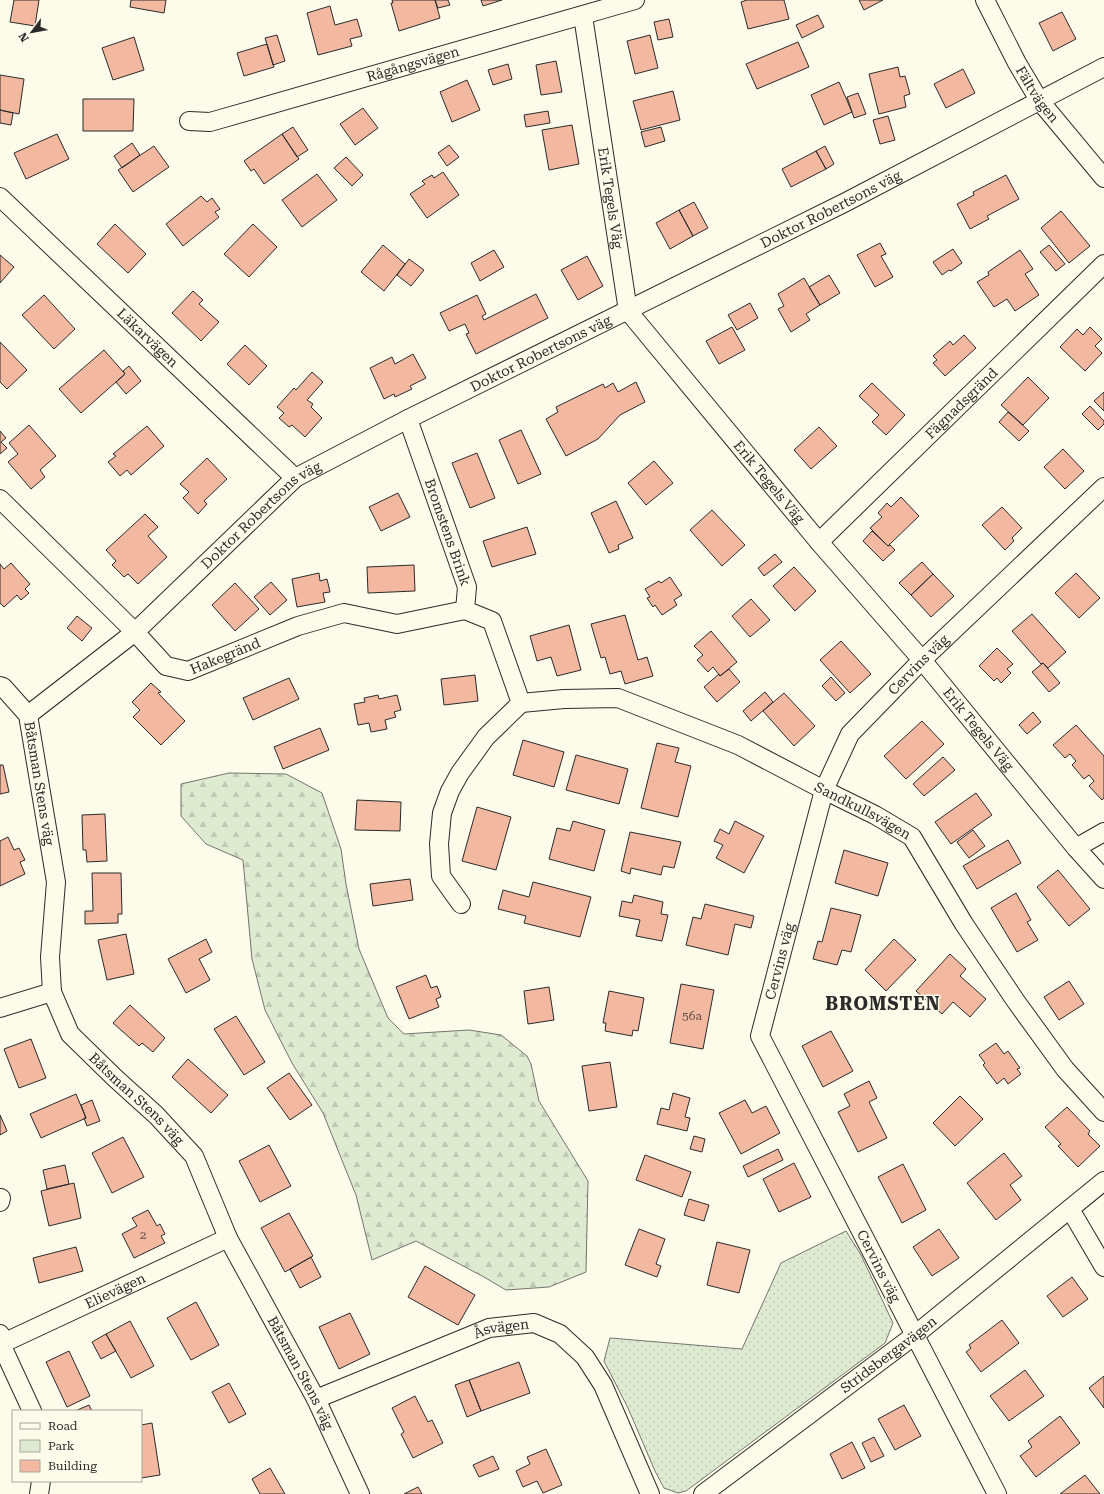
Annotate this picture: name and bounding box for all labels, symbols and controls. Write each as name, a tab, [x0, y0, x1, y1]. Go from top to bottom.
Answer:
north arrow	[12, 12, 52, 52]
text: N	[16, 30, 32, 44]
street label: Rågångsvägen	[365, 43, 461, 85]
street label: Fältvägen	[1013, 63, 1062, 126]
street label: Erik Tegels Väg	[595, 146, 626, 250]
street label: Doktor Robertsons väg	[758, 167, 904, 251]
street label: Läkarvägen	[114, 305, 182, 370]
street label: Doktor Robertsons väg	[468, 312, 614, 395]
street label: Fägnadsgränd	[922, 364, 1001, 442]
street label: Erik Tegels Väg	[730, 437, 808, 526]
street label: Doktor Robertsons väg	[198, 458, 324, 572]
street label: Bromstens Brink	[422, 477, 474, 588]
street label: Cervins väg	[885, 631, 952, 698]
street label: Hakegränd	[187, 634, 262, 677]
street label: Erik Tegels Väg	[940, 684, 1017, 774]
street label: Båtsman Stens väg	[21, 720, 58, 847]
street label: Sandkullsvägen	[812, 778, 914, 843]
street label: Cervins väg	[762, 921, 797, 1001]
district label: BROMSTEN	[825, 993, 941, 1014]
house number: 56a	[682, 1009, 702, 1023]
street label: Båtsman Stens väg	[86, 1049, 187, 1148]
street label: Cervins väg	[854, 1227, 904, 1305]
house number: 2	[140, 1228, 147, 1242]
street label: Elievägen	[82, 1270, 148, 1312]
street label: Båtsman Stens väg	[264, 1313, 337, 1432]
street label: Stridsbergavägen	[837, 1313, 940, 1396]
street label: Åsvägen	[471, 1316, 530, 1342]
legend	[12, 1410, 142, 1482]
text: Road	[48, 1419, 78, 1433]
text: Park	[48, 1439, 75, 1453]
text: Building	[48, 1459, 97, 1473]

